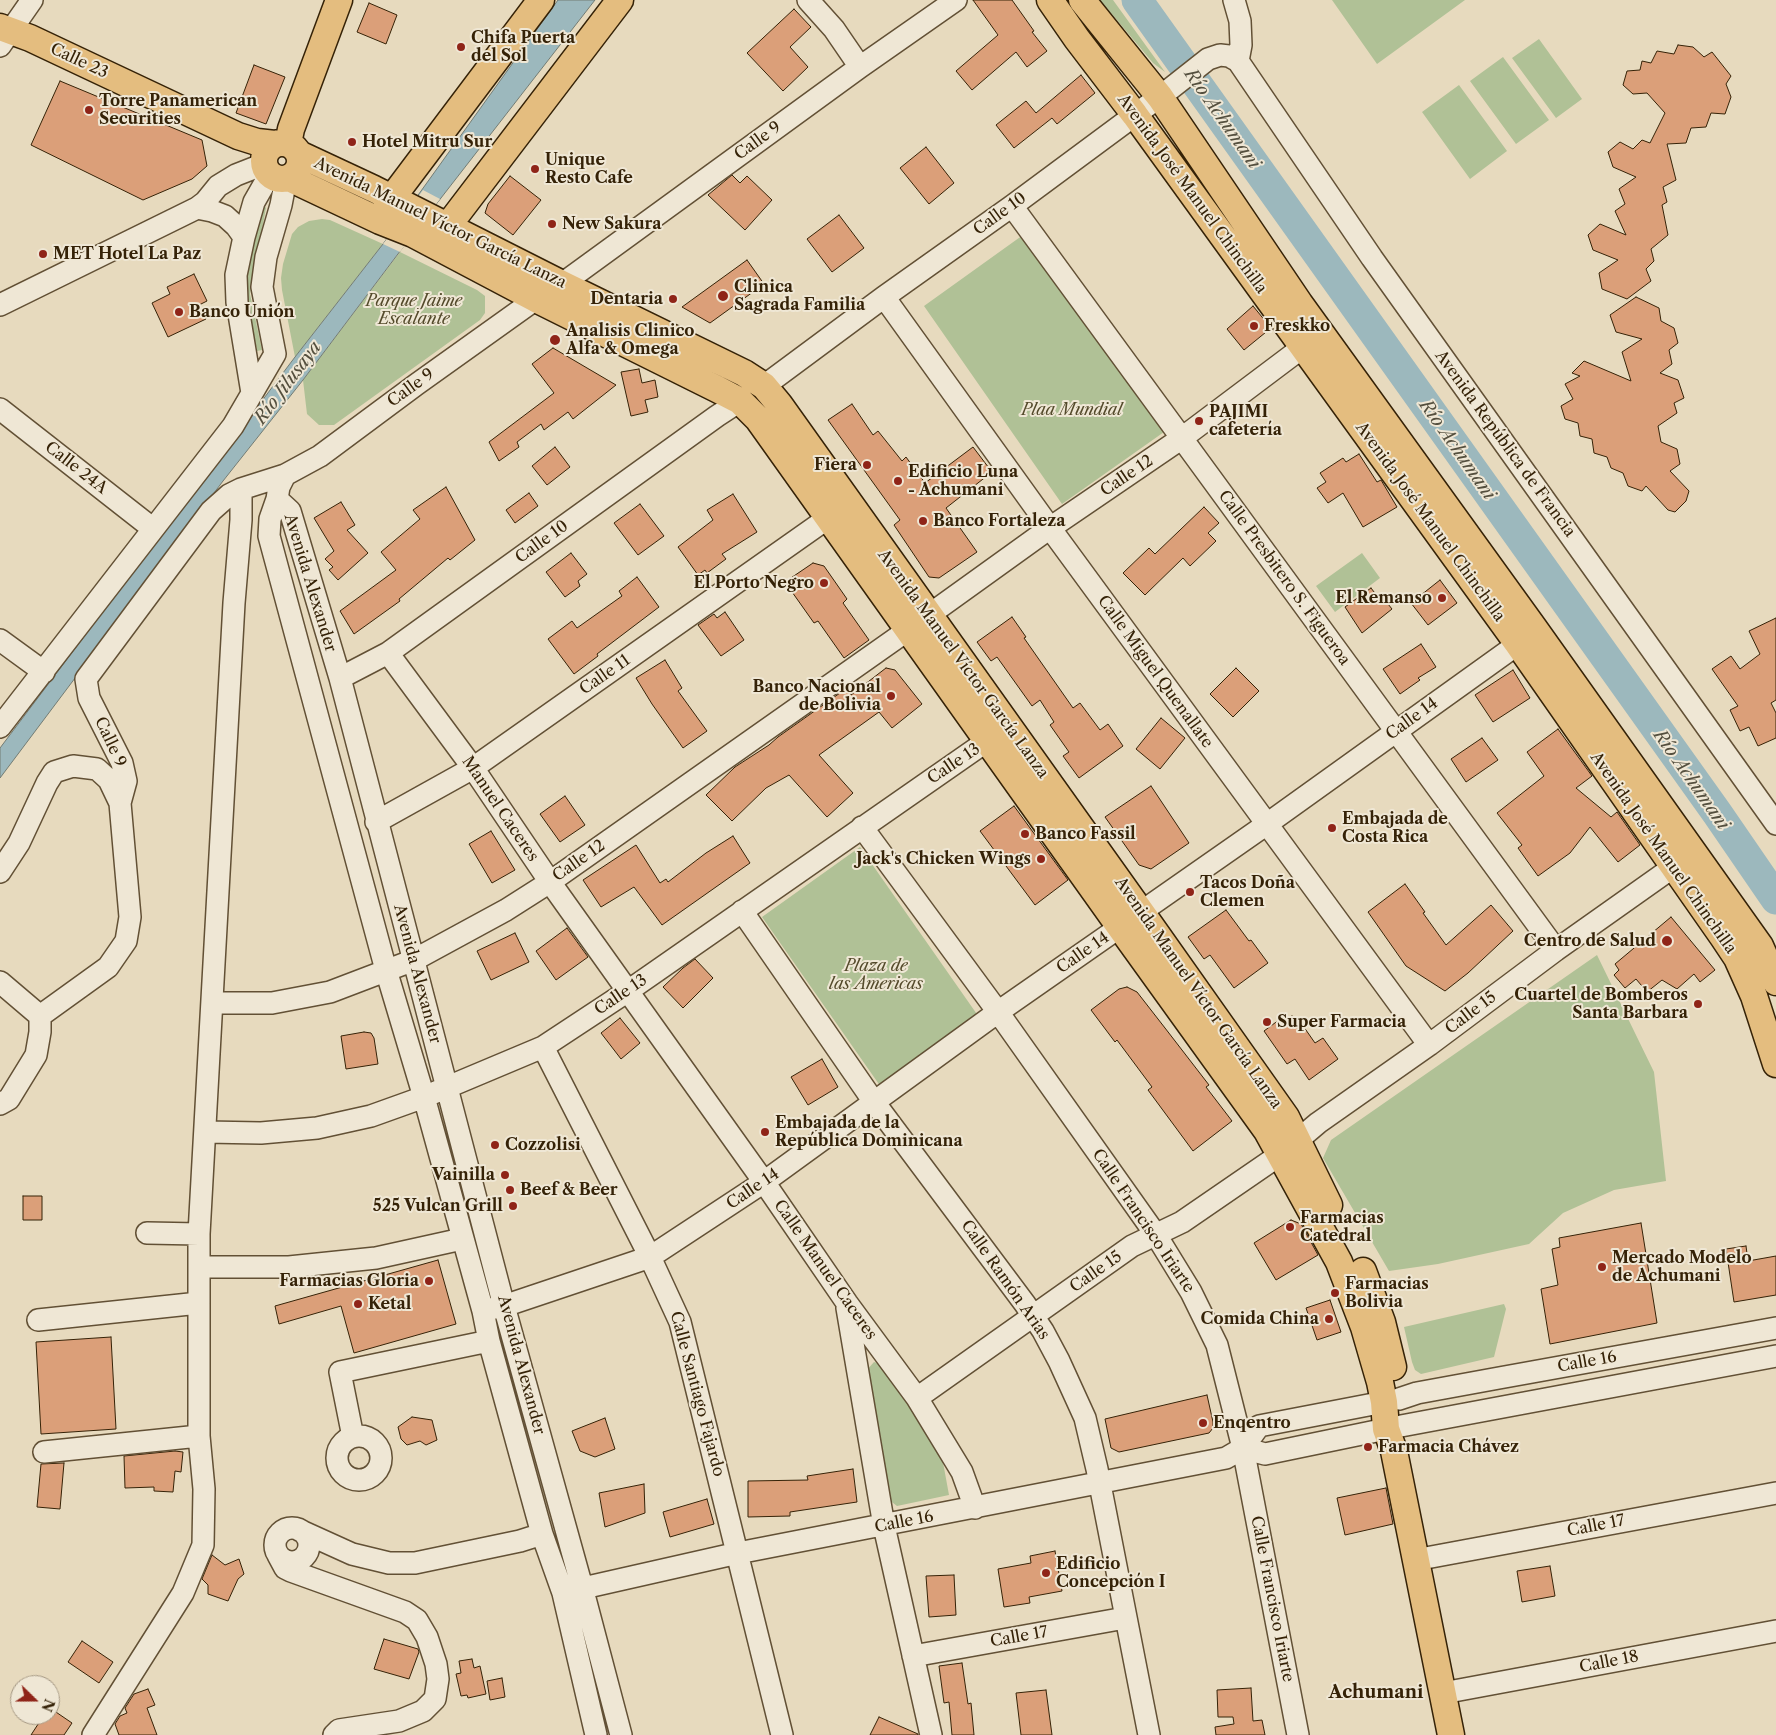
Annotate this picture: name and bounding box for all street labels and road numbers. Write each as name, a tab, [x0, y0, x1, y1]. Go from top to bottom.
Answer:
street label: Calle 23	[47, 39, 111, 83]
street label: Avenida José Manuel Chinchilla	[1113, 91, 1271, 297]
street label: Calle 9	[731, 118, 785, 164]
street label: Avenida Manuel Víctor García Lanza	[311, 153, 569, 293]
street label: Calle 10	[970, 188, 1030, 240]
street label: Avenida República de Francia	[1431, 347, 1579, 541]
street label: Calle 9	[384, 365, 438, 411]
street label: Avenida José Manuel Chinchilla	[1351, 419, 1509, 625]
street label: Calle 24A	[41, 438, 111, 498]
street label: Calle 12	[1097, 451, 1157, 501]
street label: Calle Presbitero S. Figueroa	[1214, 487, 1354, 669]
street label: Avenida Alexander	[280, 512, 340, 654]
street label: Calle 10	[512, 516, 572, 568]
street label: Avenida Manuel Víctor García Lanza	[873, 546, 1053, 782]
street label: Calle Miguel Quenallate	[1093, 592, 1217, 752]
street label: Calle 11	[576, 651, 634, 699]
street label: Calle 14	[1382, 694, 1442, 744]
street label: Calle 9	[90, 714, 130, 770]
street label: Calle 13	[924, 740, 984, 788]
street label: Avenida José Manuel Chinchilla	[1586, 749, 1740, 957]
street label: Manuel Caceres	[458, 753, 542, 865]
street label: Calle 12	[549, 836, 609, 886]
street label: Avenida Manuel Víctor García Lanza	[1110, 874, 1286, 1112]
street label: Avenida Alexander	[389, 902, 445, 1046]
street label: Calle 14	[1053, 928, 1113, 978]
street label: Calle 13	[591, 971, 651, 1019]
street label: Calle 15	[1442, 988, 1500, 1038]
street label: Calle Francisco Iriarte	[1088, 1146, 1198, 1296]
street label: Calle 14	[723, 1164, 783, 1214]
street label: Calle Manuel Caceres	[769, 1196, 881, 1344]
street label: Calle Ramón Arias	[957, 1217, 1053, 1343]
street label: Calle 15	[1066, 1247, 1126, 1297]
street label: Avenida Alexander	[493, 1293, 549, 1437]
street label: Calle Santiago Fajardo	[666, 1309, 728, 1479]
street label: Calle 16	[1556, 1347, 1618, 1377]
street label: Calle 16	[873, 1507, 935, 1537]
street label: Calle 17	[1566, 1511, 1626, 1541]
street label: Calle Francisco Iriarte	[1246, 1514, 1298, 1684]
street label: Calle 17	[989, 1623, 1049, 1651]
street label: Calle 18	[1578, 1647, 1640, 1677]

